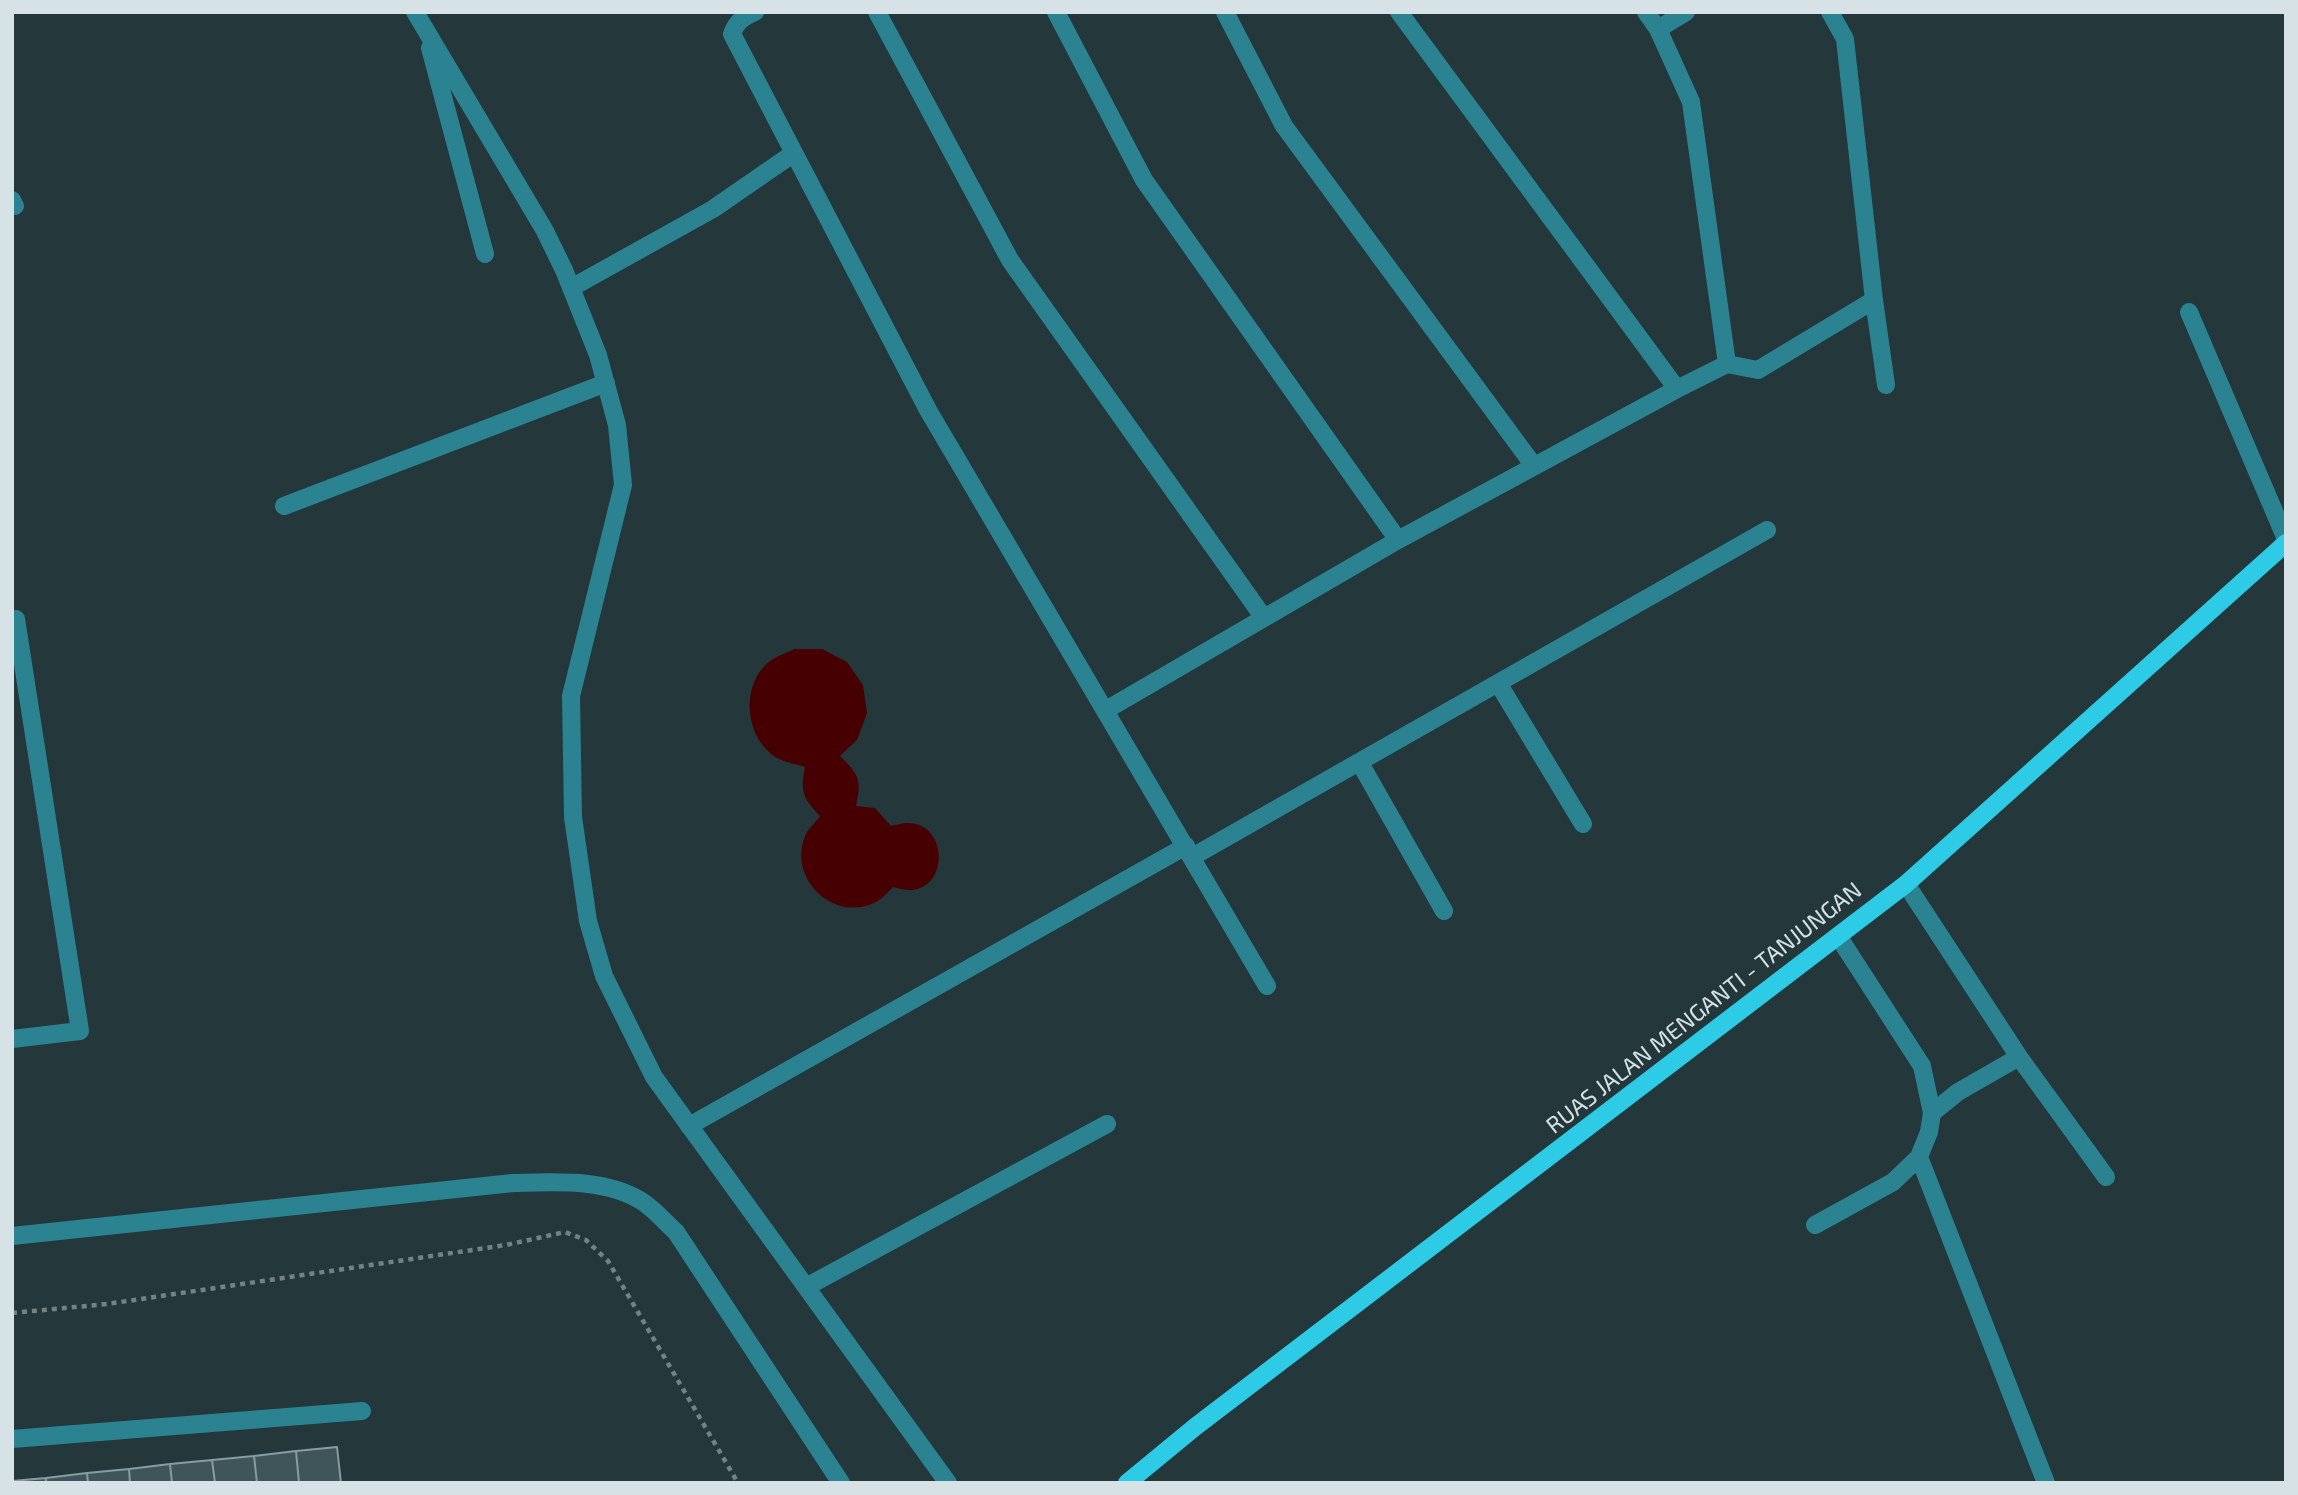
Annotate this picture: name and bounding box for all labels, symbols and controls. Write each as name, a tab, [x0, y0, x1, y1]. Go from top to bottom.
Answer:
street label: RUAS JALAN MENGANTI - TANJUNGAN	[1541, 876, 1867, 1140]

